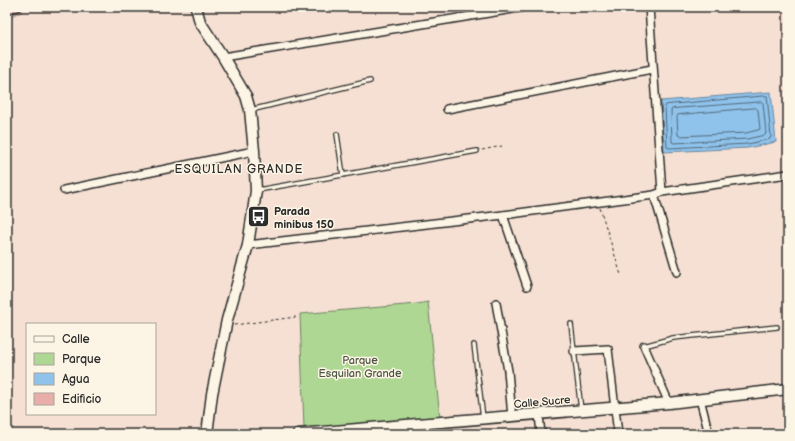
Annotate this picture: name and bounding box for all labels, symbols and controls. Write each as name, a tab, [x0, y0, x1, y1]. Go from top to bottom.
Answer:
district label: ESQUILAN GRANDE	[174, 162, 304, 177]
bus stop icon: Parada minibus 150	[245, 204, 271, 230]
place label: Parada minibus 150	[274, 205, 334, 231]
legend	[26, 323, 156, 415]
text: Calle	[62, 332, 90, 347]
text: Parque	[62, 352, 101, 367]
park label: Parque Esquilan Grande	[319, 354, 402, 380]
text: Agua	[62, 372, 90, 387]
text: Edificio	[62, 392, 102, 407]
street label: Calle Sucre	[513, 393, 571, 411]

